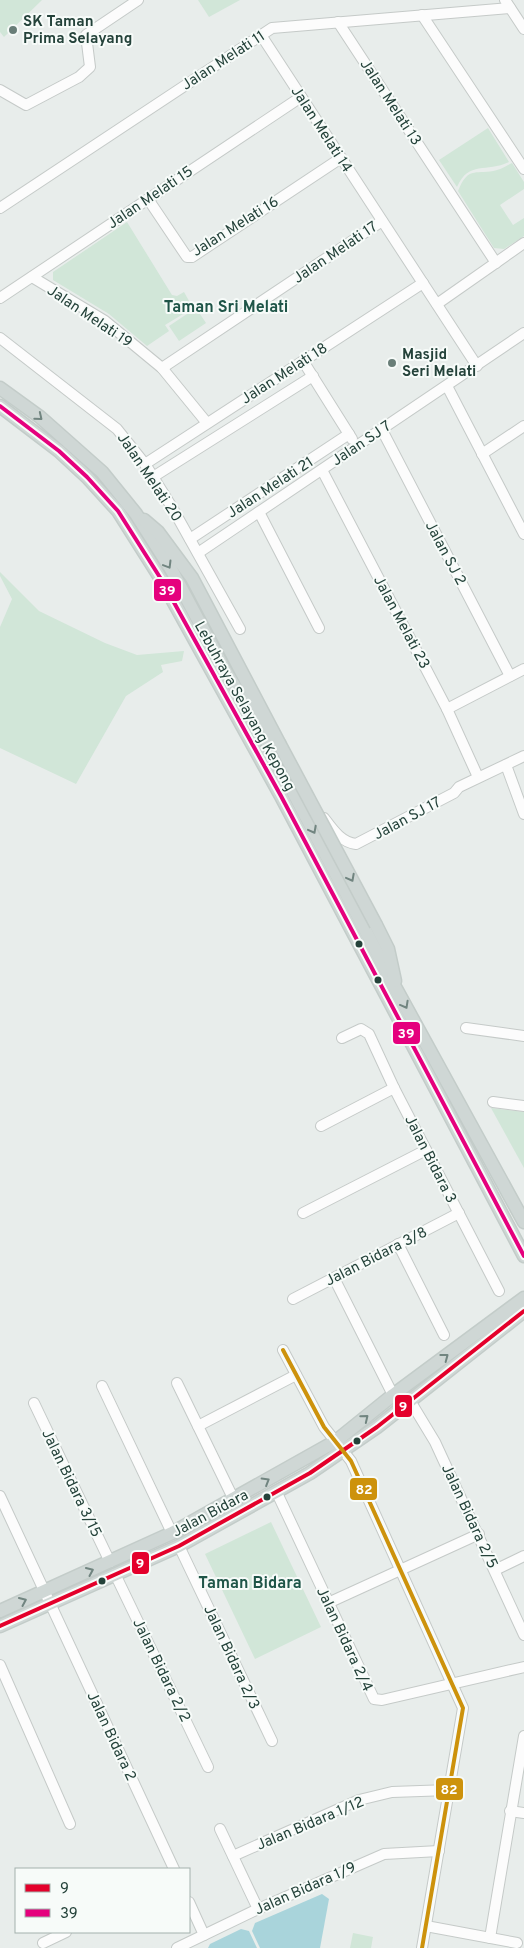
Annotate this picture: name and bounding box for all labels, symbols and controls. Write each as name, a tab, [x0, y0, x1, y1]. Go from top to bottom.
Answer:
place label: SK Taman Prima Selayang	[23, 13, 132, 49]
marker: SK Taman Prima Selayang	[7, 24, 19, 36]
street label: Jalan Melati 11	[179, 27, 269, 95]
street label: Jalan Melati 13	[355, 56, 425, 150]
street label: Jalan Melati 14	[286, 83, 356, 177]
street label: Jalan Melati 15	[104, 163, 197, 234]
street label: Jalan Melati 16	[189, 193, 283, 262]
street label: Jalan Melati 17	[290, 218, 382, 288]
street label: Jalan Melati 19	[43, 282, 136, 353]
district label: Taman Sri Melati	[164, 298, 288, 318]
street label: Jalan Melati 18	[238, 339, 332, 409]
place label: Masjid Seri Melati	[402, 346, 476, 382]
marker: Masjid Seri Melati	[386, 357, 398, 369]
one-way arrow	[33, 412, 42, 420]
street label: Jalan SJ 7	[328, 417, 395, 471]
street label: Jalan Melati 20	[112, 430, 186, 526]
street label: Jalan Melati 21	[224, 453, 318, 523]
street label: Jalan SJ 2	[420, 518, 469, 589]
one-way arrow	[162, 560, 172, 569]
street label: Jalan Melati 23	[368, 573, 433, 673]
line badge: 39	[153, 578, 182, 602]
text: 39	[159, 583, 175, 600]
street label: Lebuhraya Selayang Kepong	[189, 618, 298, 795]
street label: Jalan SJ 17	[371, 793, 445, 845]
one-way arrow	[307, 825, 317, 834]
one-way arrow	[345, 873, 355, 882]
unlabelled marker	[354, 939, 364, 949]
unlabelled marker	[373, 975, 383, 985]
one-way arrow	[398, 1000, 408, 1009]
line badge: 39	[392, 1021, 421, 1045]
text: 39	[398, 1026, 414, 1043]
street label: Jalan Bidara 3	[399, 1113, 460, 1207]
street label: Jalan Bidara 3/8	[322, 1223, 431, 1291]
one-way arrow	[439, 1354, 448, 1362]
line badge: 9	[394, 1394, 413, 1418]
text: 9	[399, 1399, 407, 1416]
one-way arrow	[359, 1416, 368, 1424]
street label: Jalan Bidara 3/15	[36, 1426, 105, 1541]
unlabelled marker	[352, 1436, 362, 1446]
street label: Jalan Bidara 2/5	[436, 1461, 501, 1572]
line badge: 82	[349, 1477, 378, 1501]
one-way arrow	[260, 1478, 269, 1488]
text: 82	[355, 1482, 373, 1499]
street label: Jalan Bidara	[169, 1486, 252, 1542]
unlabelled marker	[262, 1492, 272, 1502]
line badge: 9	[131, 1551, 150, 1575]
text: 9	[136, 1556, 144, 1573]
one-way arrow	[85, 1566, 94, 1577]
district label: Taman Bidara	[198, 1574, 302, 1594]
unlabelled marker	[97, 1576, 107, 1586]
street label: Jalan Bidara 2/4	[311, 1584, 376, 1695]
one-way arrow	[18, 1597, 27, 1607]
street label: Jalan Bidara 2/3	[198, 1603, 263, 1713]
street label: Jalan Bidara 2/2	[127, 1616, 194, 1726]
street label: Jalan Bidara 2	[82, 1689, 140, 1784]
line badge: 82	[435, 1777, 464, 1801]
text: 82	[440, 1782, 458, 1799]
street label: Jalan Bidara 1/12	[254, 1793, 367, 1856]
street label: Jalan Bidara 1/9	[252, 1859, 359, 1920]
legend	[15, 1868, 190, 1933]
text: 9	[60, 1880, 69, 1899]
text: 39	[60, 1905, 78, 1924]

